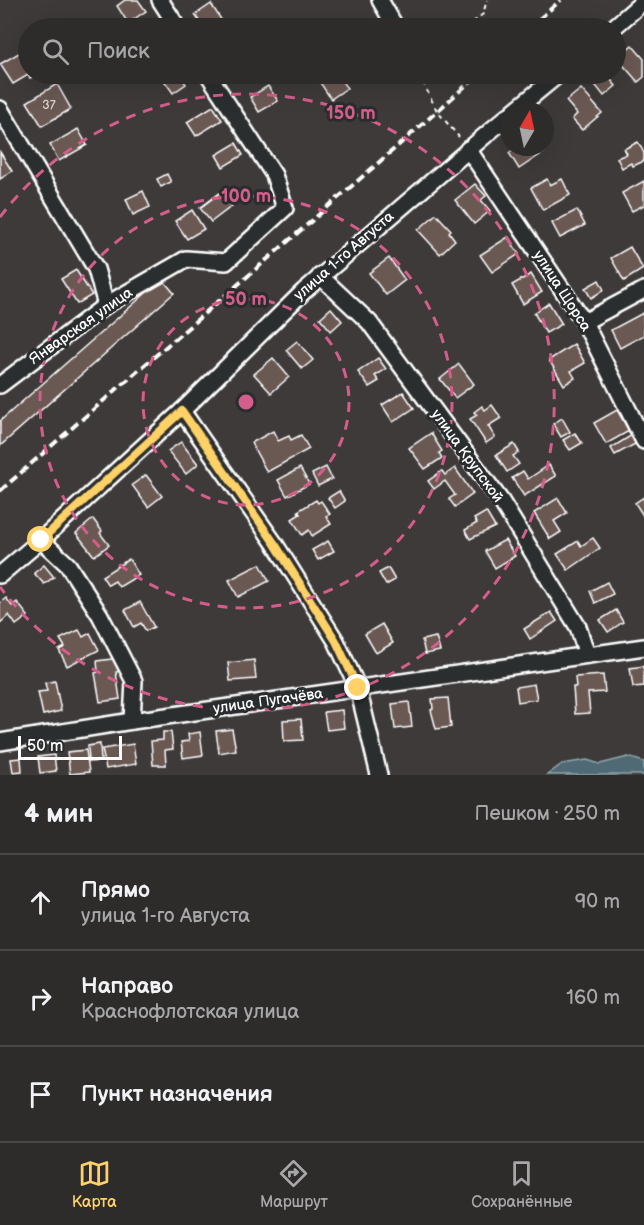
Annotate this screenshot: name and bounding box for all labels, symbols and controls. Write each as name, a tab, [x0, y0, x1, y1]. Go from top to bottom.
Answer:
search box	[18, 18, 626, 84]
icon: search	[39, 35, 72, 68]
text: Поиск	[87, 38, 150, 65]
house number: 37	[42, 98, 56, 113]
north arrow	[500, 102, 554, 156]
text: 150 m	[326, 103, 376, 124]
text: 100 m	[221, 186, 271, 207]
street label: улица 1-го Августа	[290, 207, 398, 305]
street label: улица Щорса	[529, 247, 595, 335]
street label: Январская улица	[26, 283, 137, 369]
text: 50 m	[225, 289, 267, 310]
centre of rings	[236, 392, 256, 412]
street label: улица Крупской	[427, 406, 507, 506]
route start	[27, 526, 53, 552]
route end	[344, 674, 370, 700]
street label: улица Пугачёва	[212, 684, 324, 718]
scale bar	[18, 733, 122, 760]
text: 50 m	[27, 737, 63, 756]
text: 4 мин	[24, 799, 93, 830]
text: Пешком · 250 m	[475, 802, 620, 826]
text: Прямо	[81, 877, 150, 904]
icon: ahead	[24, 886, 57, 919]
text: 90 m	[575, 890, 620, 914]
text: улица 1-го Августа	[81, 904, 250, 928]
text: Направо	[81, 973, 173, 1000]
icon: right	[24, 982, 57, 1015]
text: 160 m	[566, 986, 620, 1010]
text: Краснофлотская улица	[81, 1000, 299, 1024]
icon: arrive	[24, 1078, 57, 1111]
text: Пункт назначения	[81, 1081, 273, 1108]
tab: Карта	[72, 1157, 117, 1212]
tab: Маршрут	[260, 1157, 328, 1212]
tab: Сохранённые	[471, 1157, 572, 1212]

